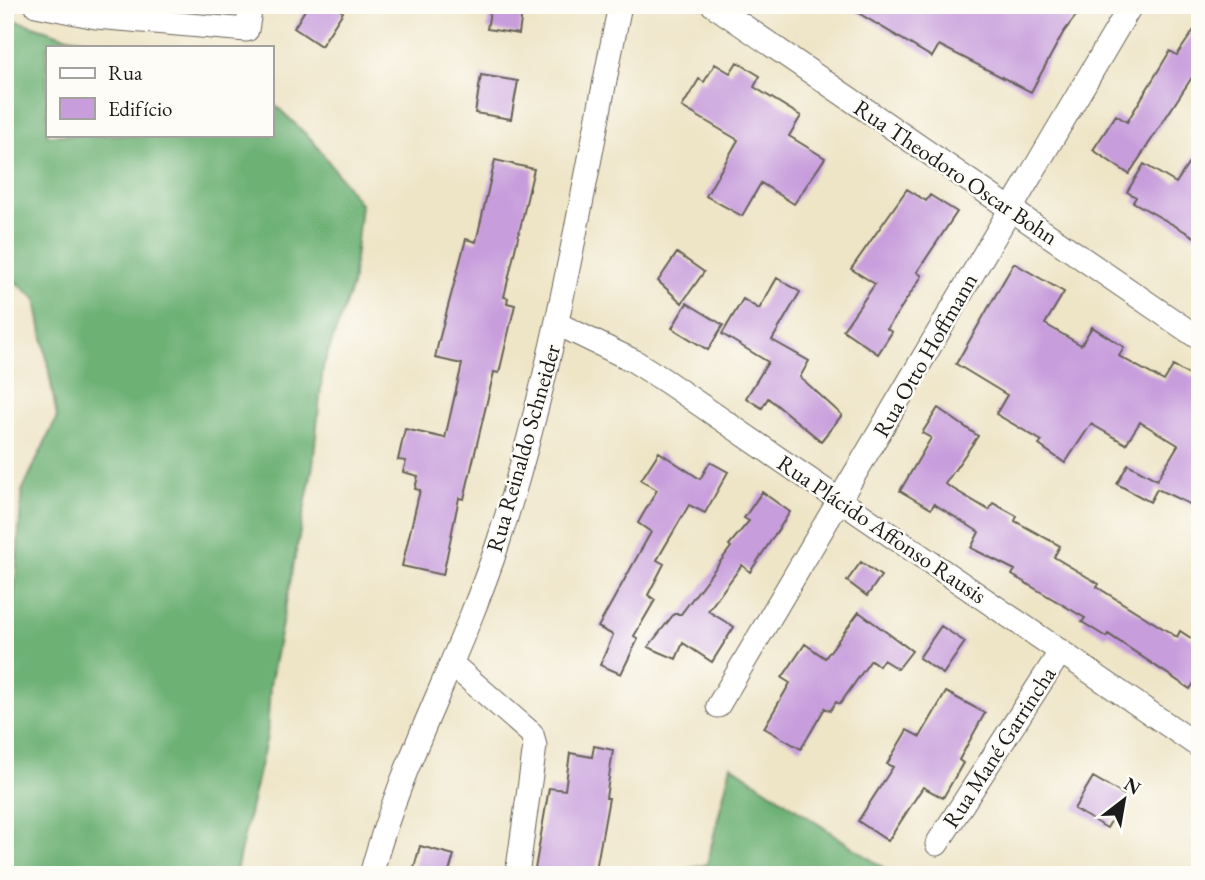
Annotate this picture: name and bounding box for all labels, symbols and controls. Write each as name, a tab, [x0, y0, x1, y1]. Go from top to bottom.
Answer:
legend	[46, 46, 273, 136]
text: Rua	[108, 59, 143, 86]
street label: Rua Theodoro Oscar Bohn	[848, 92, 1064, 252]
text: Edifício	[108, 95, 172, 122]
street label: Rua Otto Hoffmann	[866, 267, 984, 443]
street label: Rua Reinaldo Schneider	[479, 340, 567, 555]
street label: Rua Plácido Affonso Rausis	[772, 448, 992, 610]
street label: Rua Mané Garrincha	[936, 660, 1063, 834]
north arrow	[1090, 764, 1160, 834]
text: N	[1119, 771, 1146, 801]

